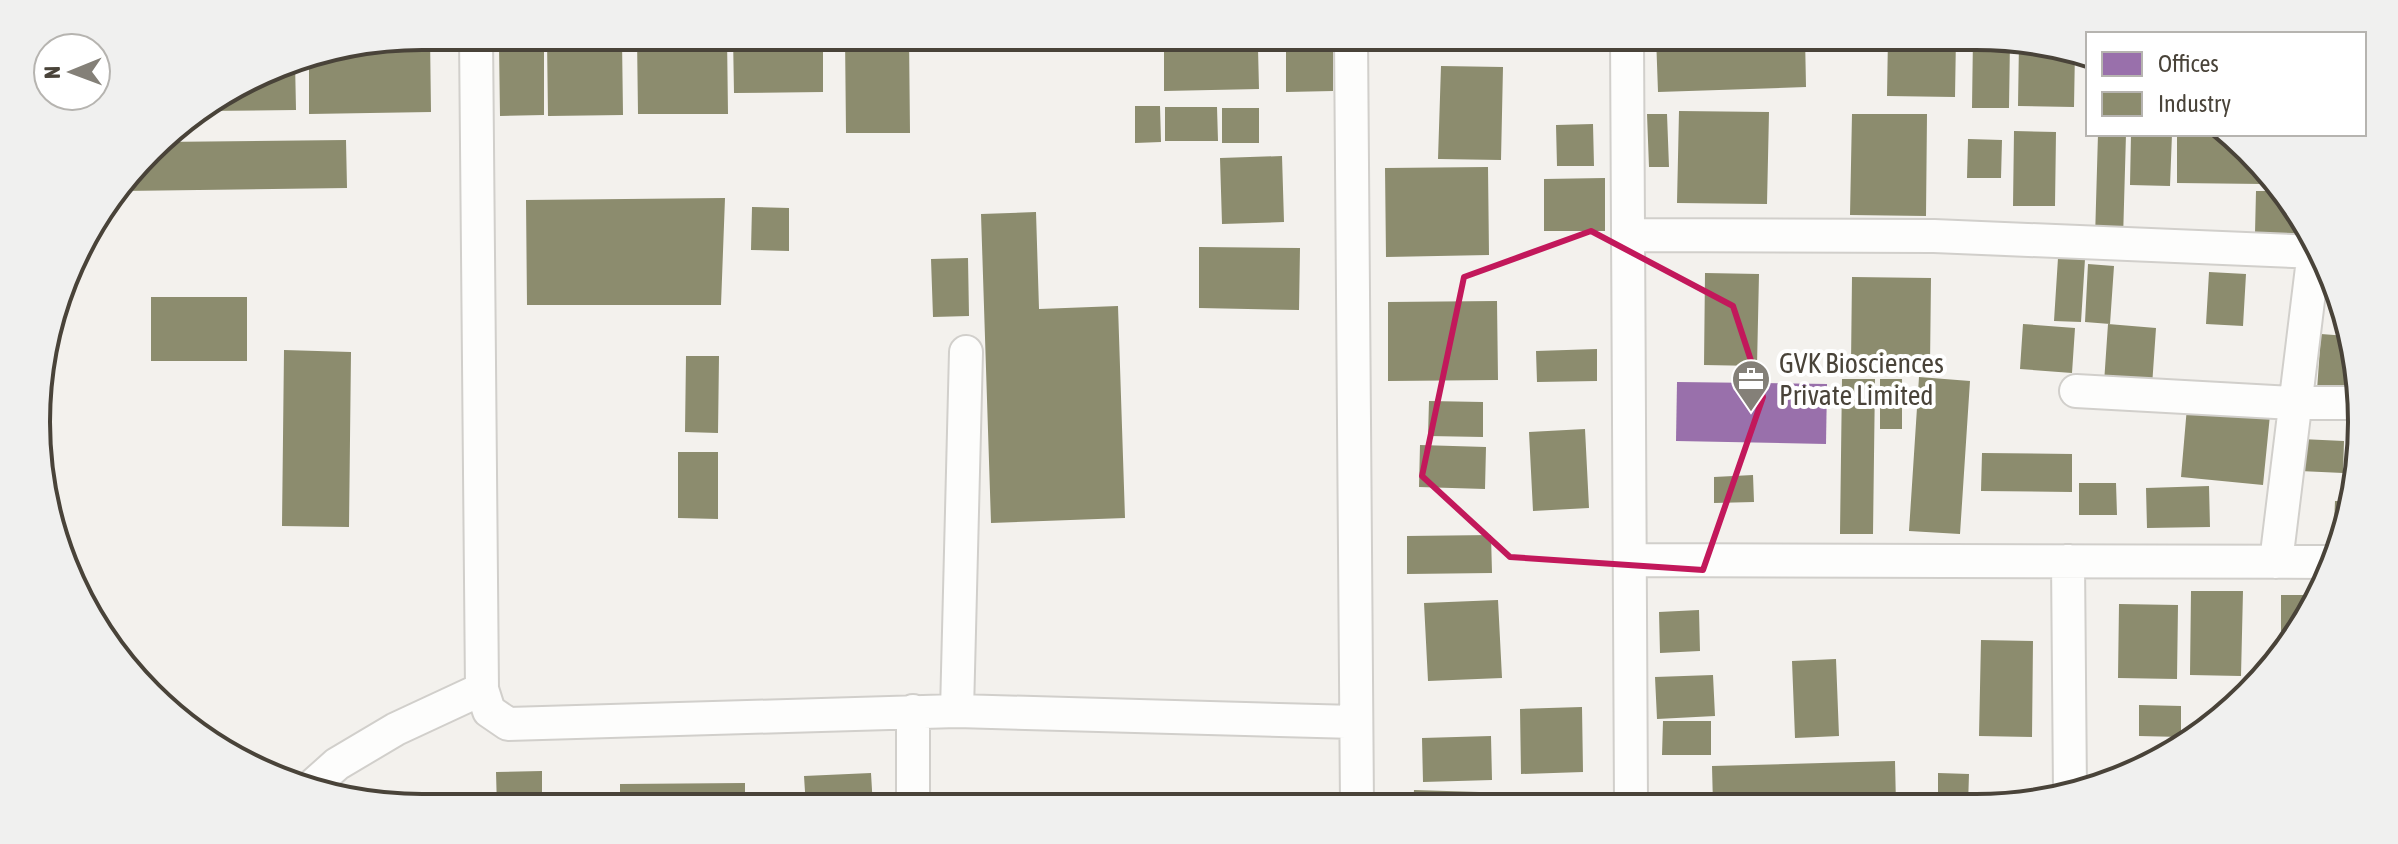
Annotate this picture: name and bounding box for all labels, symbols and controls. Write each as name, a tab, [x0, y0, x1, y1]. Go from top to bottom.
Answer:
north arrow	[32, 32, 112, 112]
legend	[2086, 32, 2366, 136]
text: Offices	[2158, 50, 2219, 77]
text: N	[39, 66, 65, 79]
text: Industry	[2158, 90, 2231, 117]
place label: GVK Biosciences Private Limited	[1779, 347, 1944, 411]
office icon: GVK Biosciences Private Limited	[1730, 358, 1772, 413]

